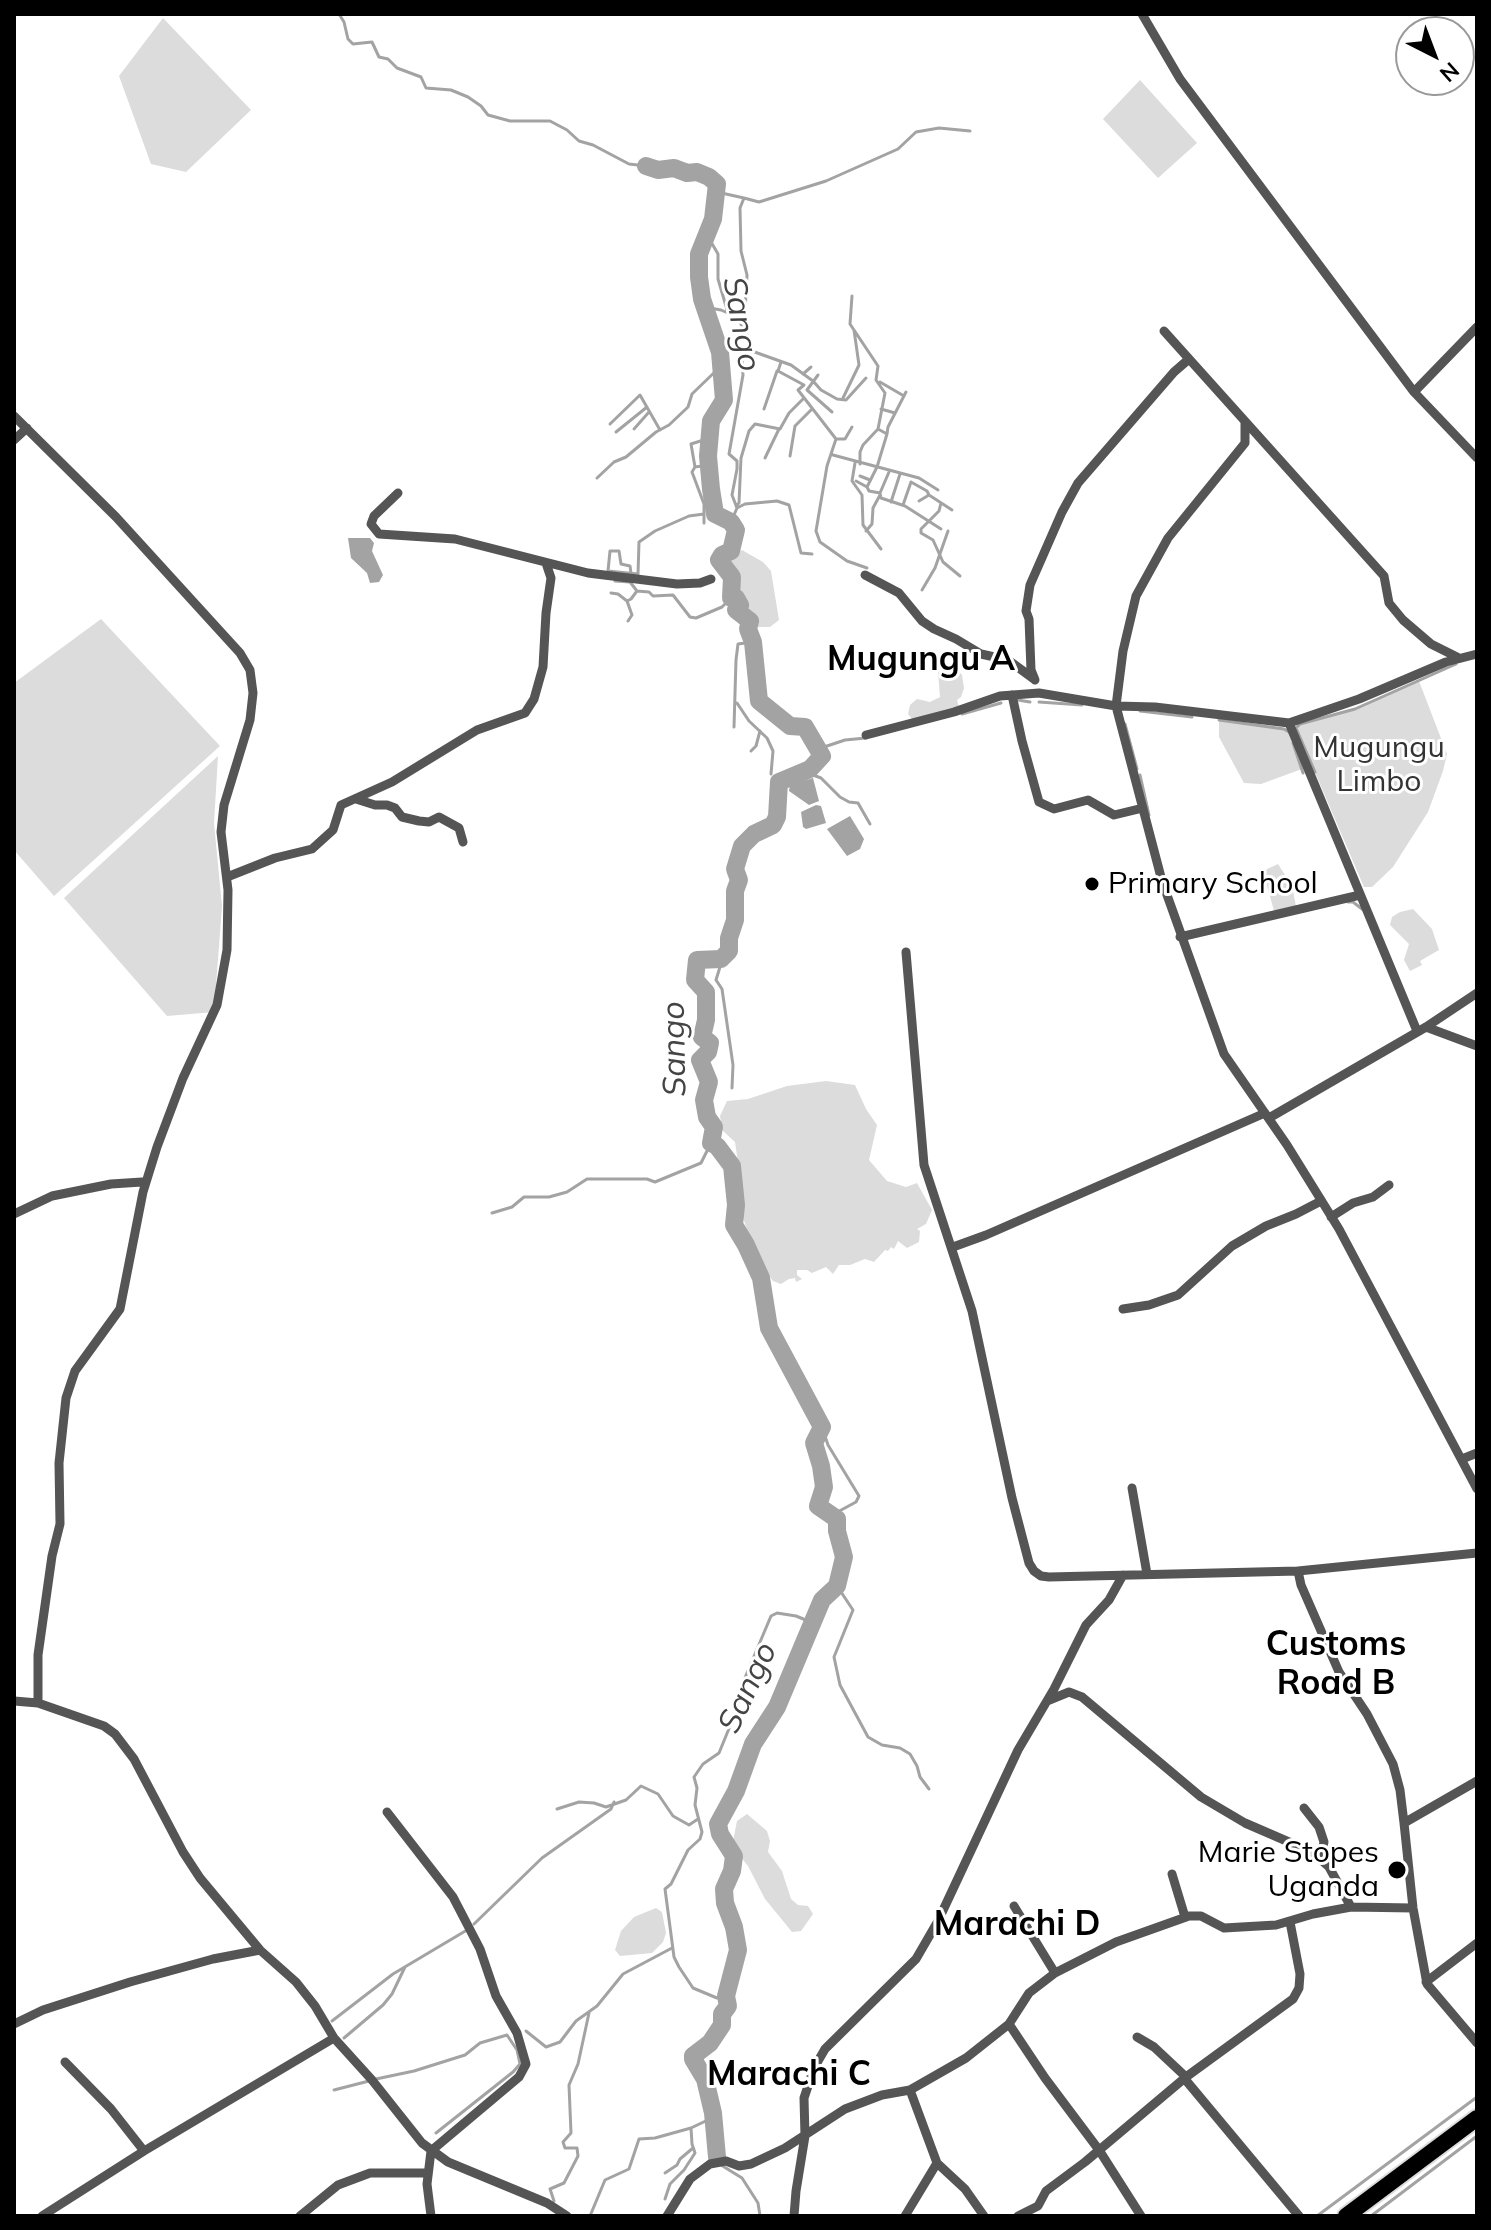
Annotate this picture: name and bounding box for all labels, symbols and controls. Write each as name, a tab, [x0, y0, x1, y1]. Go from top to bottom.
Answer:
north arrow	[1395, 16, 1475, 96]
text: N	[1434, 56, 1465, 88]
water label: Sango	[714, 274, 768, 374]
district label: Mugungu A	[827, 640, 1015, 680]
park label: Mugungu Limbo	[1313, 730, 1445, 800]
place label: Primary School	[1108, 866, 1318, 902]
marker: Primary School	[1083, 875, 1101, 893]
water label: Sango	[655, 1001, 695, 1097]
district label: Customs Road B	[1266, 1625, 1406, 1704]
water label: Sango	[710, 1637, 786, 1739]
place label: Marie Stopes Uganda	[1198, 1835, 1379, 1906]
marker: Marie Stopes Uganda	[1386, 1859, 1408, 1881]
district label: Marachi D	[934, 1905, 1100, 1945]
district label: Marachi C	[707, 2055, 871, 2095]

